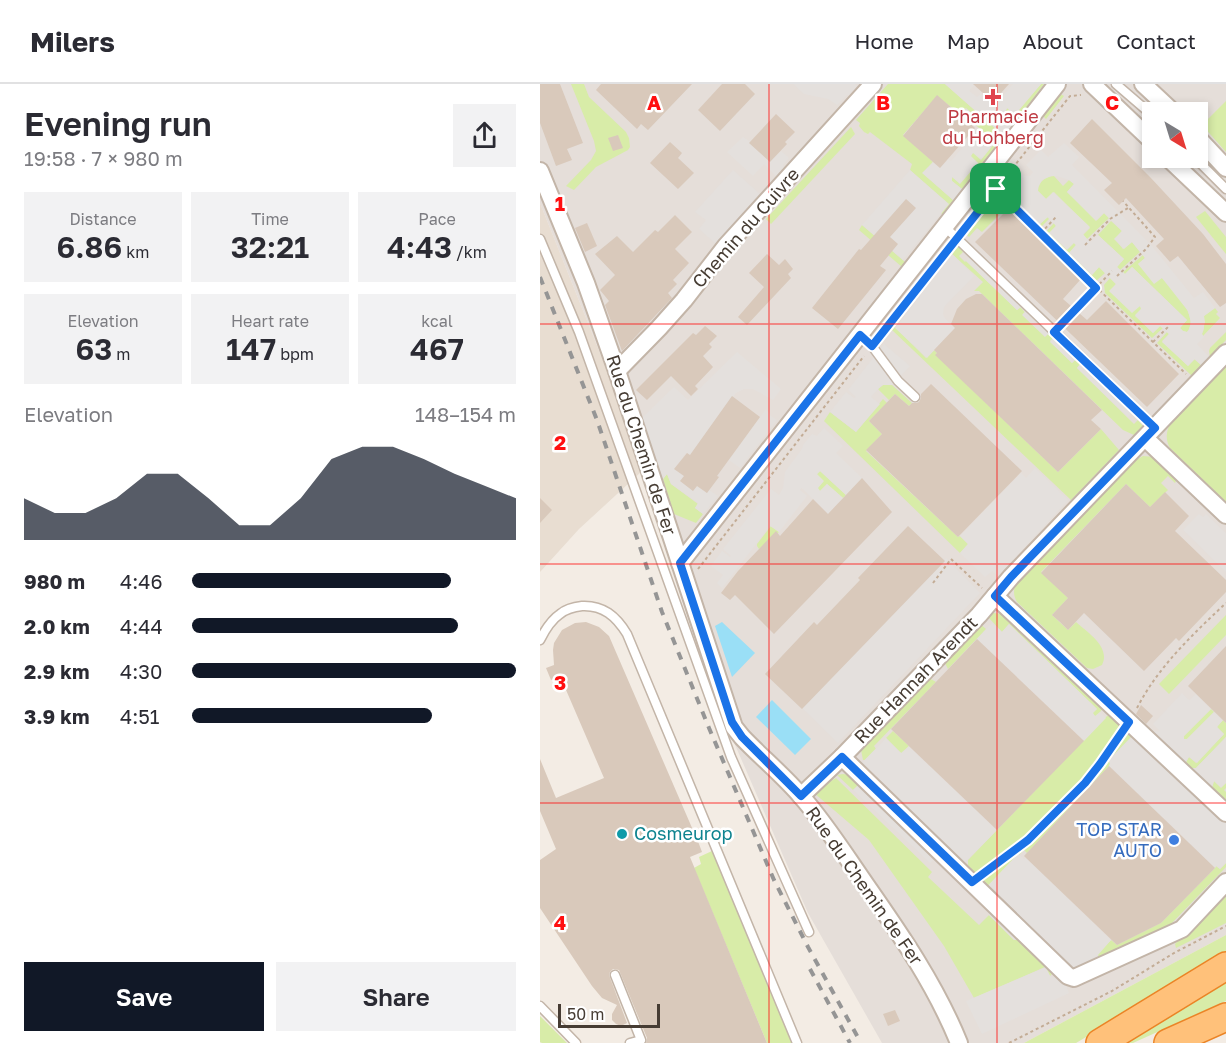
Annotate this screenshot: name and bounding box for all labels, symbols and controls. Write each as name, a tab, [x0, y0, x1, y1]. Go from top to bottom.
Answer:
text: Milers	[30, 25, 115, 58]
text: Home	[854, 28, 914, 54]
text: Map	[947, 28, 990, 54]
text: About	[1023, 28, 1083, 54]
text: Contact	[1116, 28, 1196, 54]
text: A	[647, 90, 661, 114]
text: B	[876, 90, 890, 114]
marker: Pharmacie du Hohberg	[986, 90, 1000, 104]
text: C	[1105, 90, 1119, 114]
north arrow	[1142, 102, 1208, 168]
map controls	[1142, 102, 1208, 168]
text: Evening run	[24, 104, 212, 143]
button: share	[453, 104, 516, 167]
place label: Pharmacie du Hohberg	[942, 105, 1044, 148]
text: 19:58 · 7 × 980 m	[24, 146, 183, 170]
street label: Chemin du Cuivre	[687, 163, 803, 292]
pin	[970, 163, 1021, 214]
icon: arrive	[979, 172, 1012, 205]
text: 1	[555, 191, 565, 215]
text: Distance	[69, 209, 137, 229]
text: Time	[251, 209, 289, 229]
text: Pace	[418, 209, 456, 229]
text: 6.86	[57, 229, 122, 265]
text: 32:21	[231, 229, 309, 265]
text: 4:43	[387, 229, 452, 265]
text: km	[122, 242, 149, 262]
text: /km	[452, 242, 487, 262]
text: Elevation	[67, 311, 139, 331]
text: Heart rate	[231, 311, 309, 331]
text: kcal	[421, 311, 453, 331]
text: 63	[75, 331, 112, 367]
text: 147	[226, 331, 276, 367]
text: 467	[410, 331, 464, 367]
text: m	[112, 344, 131, 364]
text: bpm	[276, 344, 314, 364]
street label: Rue du Chemin de Fer	[602, 352, 681, 538]
text: Elevation	[24, 402, 113, 426]
text: 148–154 m	[415, 402, 516, 426]
text: 2	[554, 430, 566, 454]
text: 980 m	[24, 569, 85, 593]
text: 4:46	[120, 569, 163, 593]
street label: Rue Hannah Arendt	[849, 611, 982, 747]
text: 2.0 km	[24, 614, 90, 638]
text: 4:44	[120, 614, 163, 638]
text: 2.9 km	[24, 659, 89, 683]
text: 4:30	[120, 659, 162, 683]
text: 3	[554, 670, 566, 694]
text: 3.9 km	[24, 704, 89, 728]
text: 4:51	[120, 704, 160, 728]
street label: Rue du Chemin de Fer	[802, 802, 928, 969]
place label: TOP STAR AUTO	[1076, 818, 1162, 861]
place label: Cosmeurop	[634, 822, 733, 844]
marker: Cosmeurop	[615, 827, 629, 841]
marker: TOP STAR AUTO	[1167, 833, 1181, 847]
text: 4	[554, 910, 566, 934]
button: Save	[24, 962, 264, 1031]
button: Share	[276, 962, 516, 1031]
scale bar	[558, 1001, 660, 1028]
text: 50 m	[567, 1004, 604, 1024]

